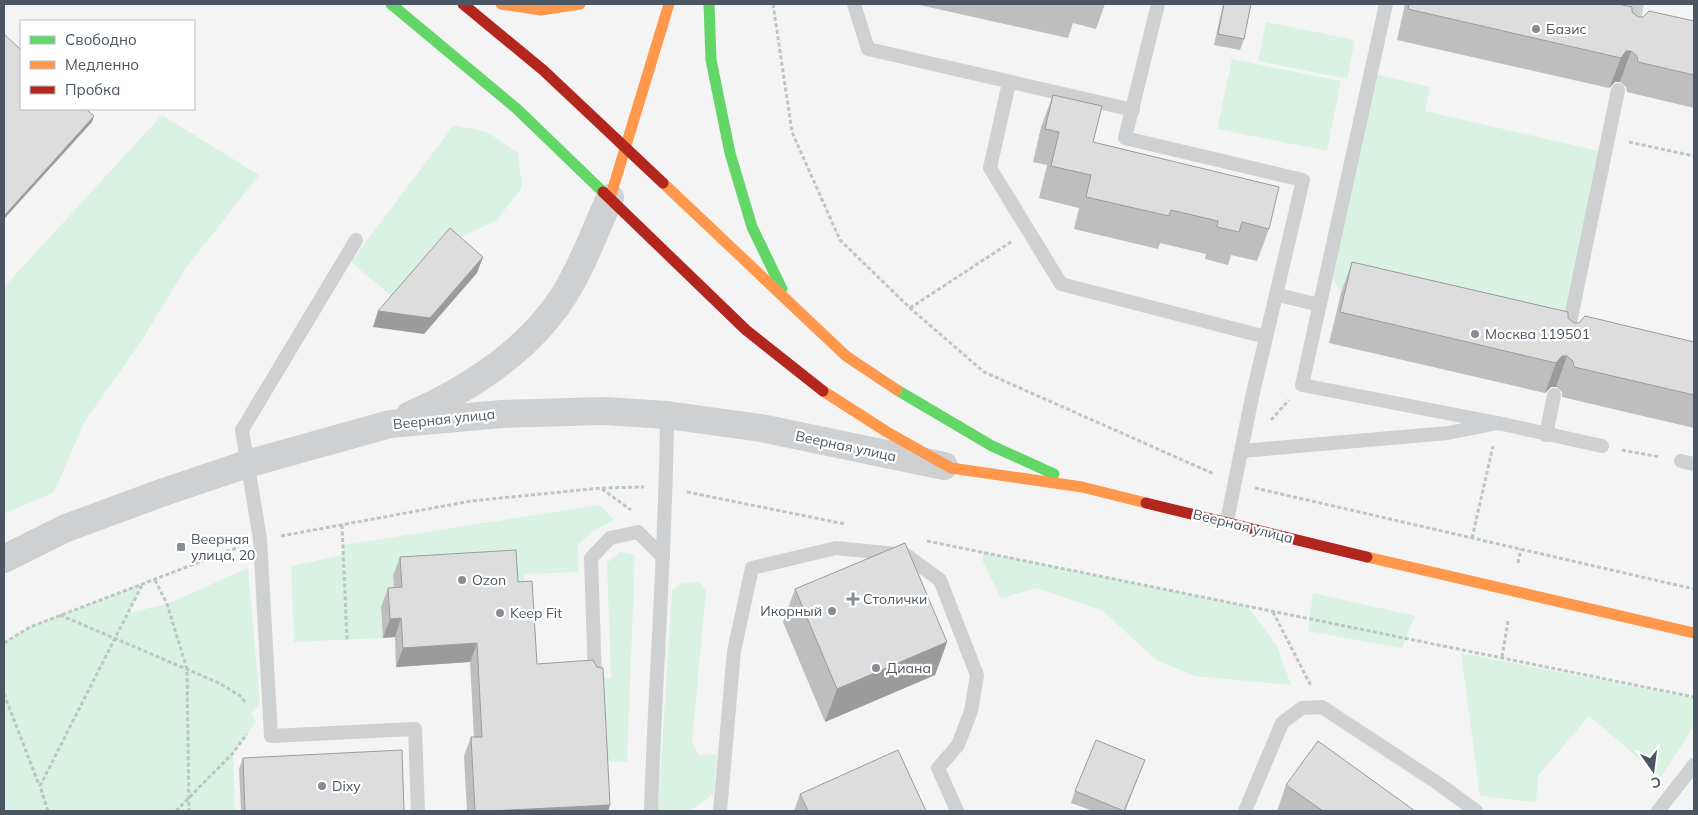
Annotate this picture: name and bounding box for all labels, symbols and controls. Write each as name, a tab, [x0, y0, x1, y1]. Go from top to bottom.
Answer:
legend	[20, 20, 195, 110]
place label: Базис	[1546, 20, 1587, 38]
marker: Базис	[1530, 23, 1542, 35]
text: Свободно	[65, 30, 137, 49]
text: Медленно	[65, 55, 139, 74]
text: Пробка	[65, 80, 120, 99]
place label: Москва 119501	[1485, 325, 1590, 343]
marker: Москва 119501	[1469, 328, 1481, 340]
street label: Веерная улица	[392, 405, 496, 433]
street label: Веерная улица	[794, 427, 898, 465]
street label: Веерная улица	[1191, 505, 1295, 547]
place label: Веерная улица, 20	[191, 530, 255, 564]
marker: Веерная улица, 20	[175, 541, 187, 553]
place label: Ozon	[472, 571, 506, 589]
marker: Ozon	[456, 574, 468, 586]
place label: Столички	[863, 590, 927, 608]
marker: Столички	[847, 593, 859, 605]
place label: Икорный	[760, 602, 822, 620]
place label: Keep Fit	[510, 604, 562, 622]
marker: Икорный	[826, 605, 838, 617]
marker: Keep Fit	[494, 607, 506, 619]
place label: Диана	[886, 659, 931, 677]
marker: Диана	[870, 662, 882, 674]
north arrow	[1628, 745, 1678, 795]
text: С	[1649, 773, 1663, 793]
place label: Dixy	[332, 777, 361, 795]
marker: Dixy	[316, 780, 328, 792]

